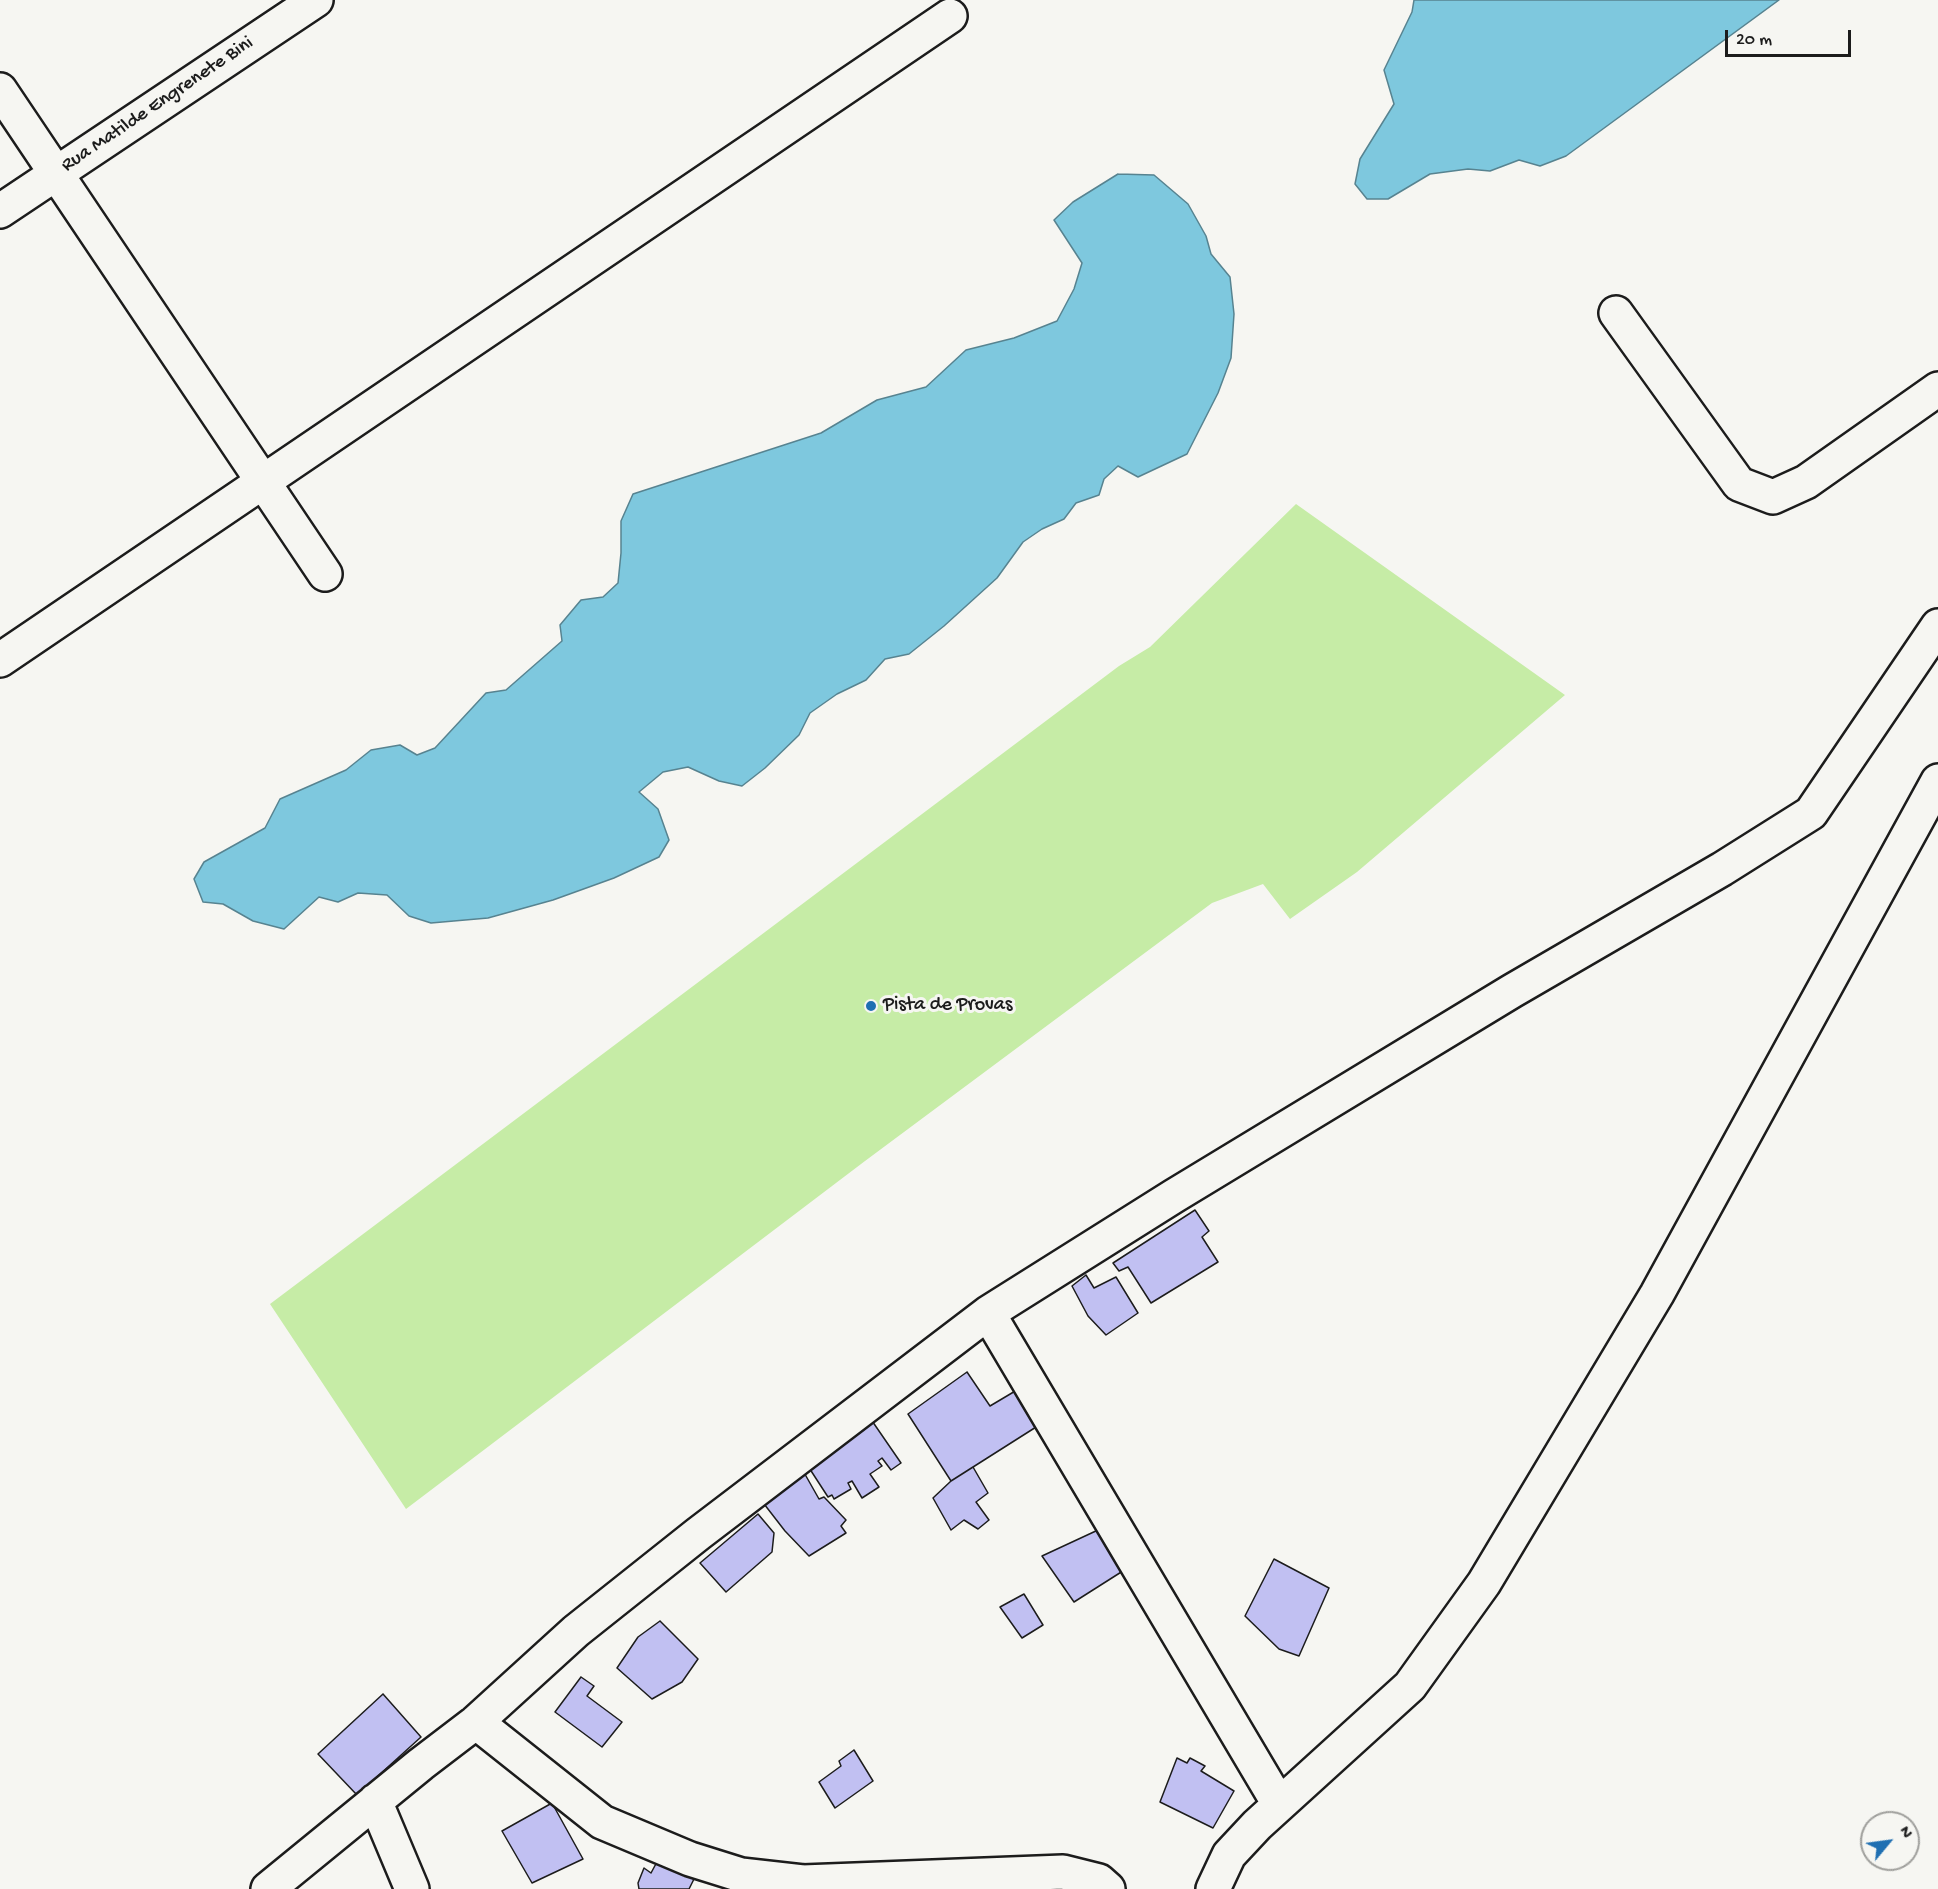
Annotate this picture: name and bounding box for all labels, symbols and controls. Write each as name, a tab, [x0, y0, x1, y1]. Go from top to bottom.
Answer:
scale bar	[1728, 18, 1854, 56]
text: 20 m	[1736, 30, 1772, 51]
street label: Rua Matilde Engrenete Bini	[57, 32, 259, 178]
place label: Pista de Provas	[883, 994, 1012, 1018]
marker: Pista de Provas	[864, 999, 878, 1013]
north arrow	[1860, 1811, 1920, 1871]
text: N	[1894, 1824, 1915, 1842]

